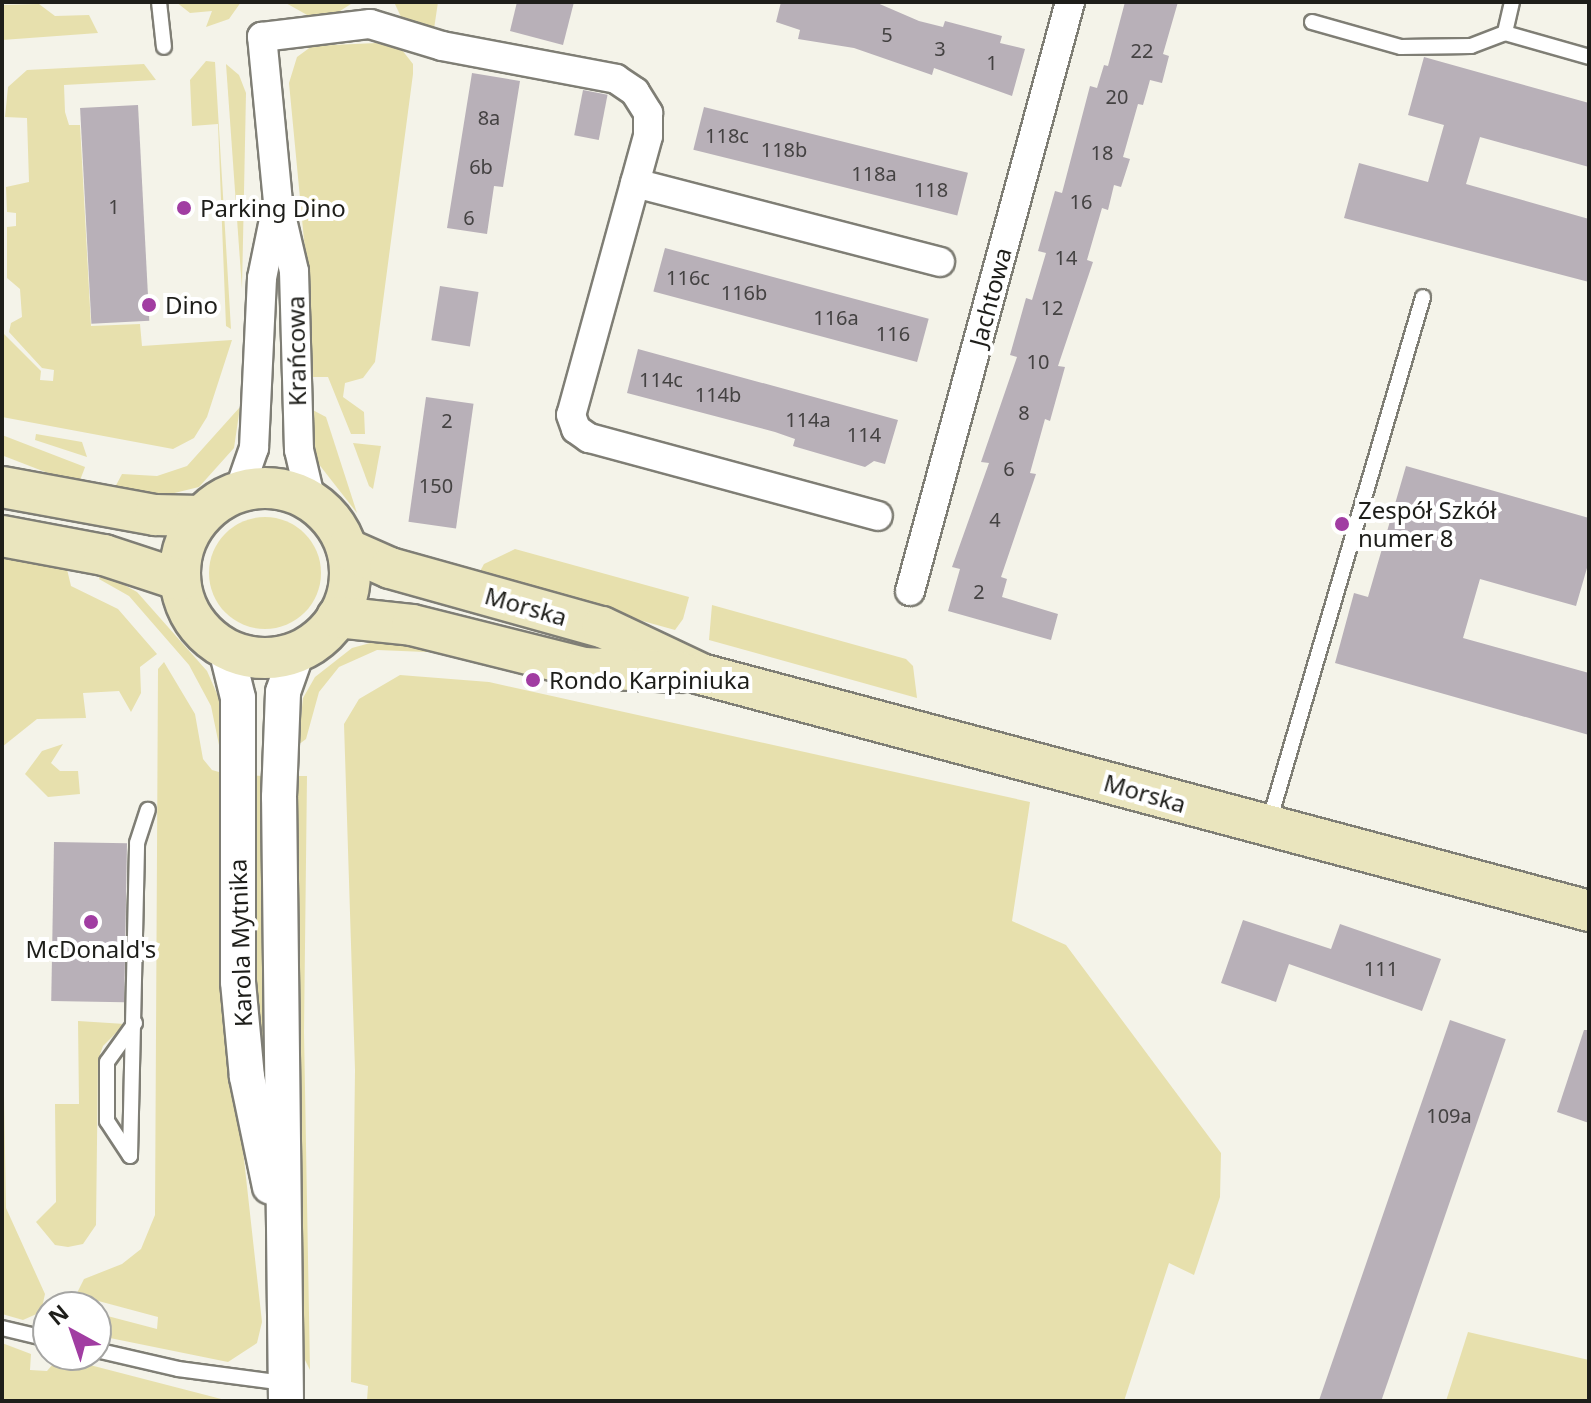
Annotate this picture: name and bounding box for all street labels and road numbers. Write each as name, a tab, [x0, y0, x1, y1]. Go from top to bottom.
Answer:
street label: Jachtowa	[963, 244, 1017, 350]
street label: Krańcowa	[281, 296, 311, 406]
street label: Morska	[482, 581, 570, 631]
street label: Morska	[1101, 768, 1189, 818]
street label: Karola Mytnika	[223, 858, 257, 1028]

